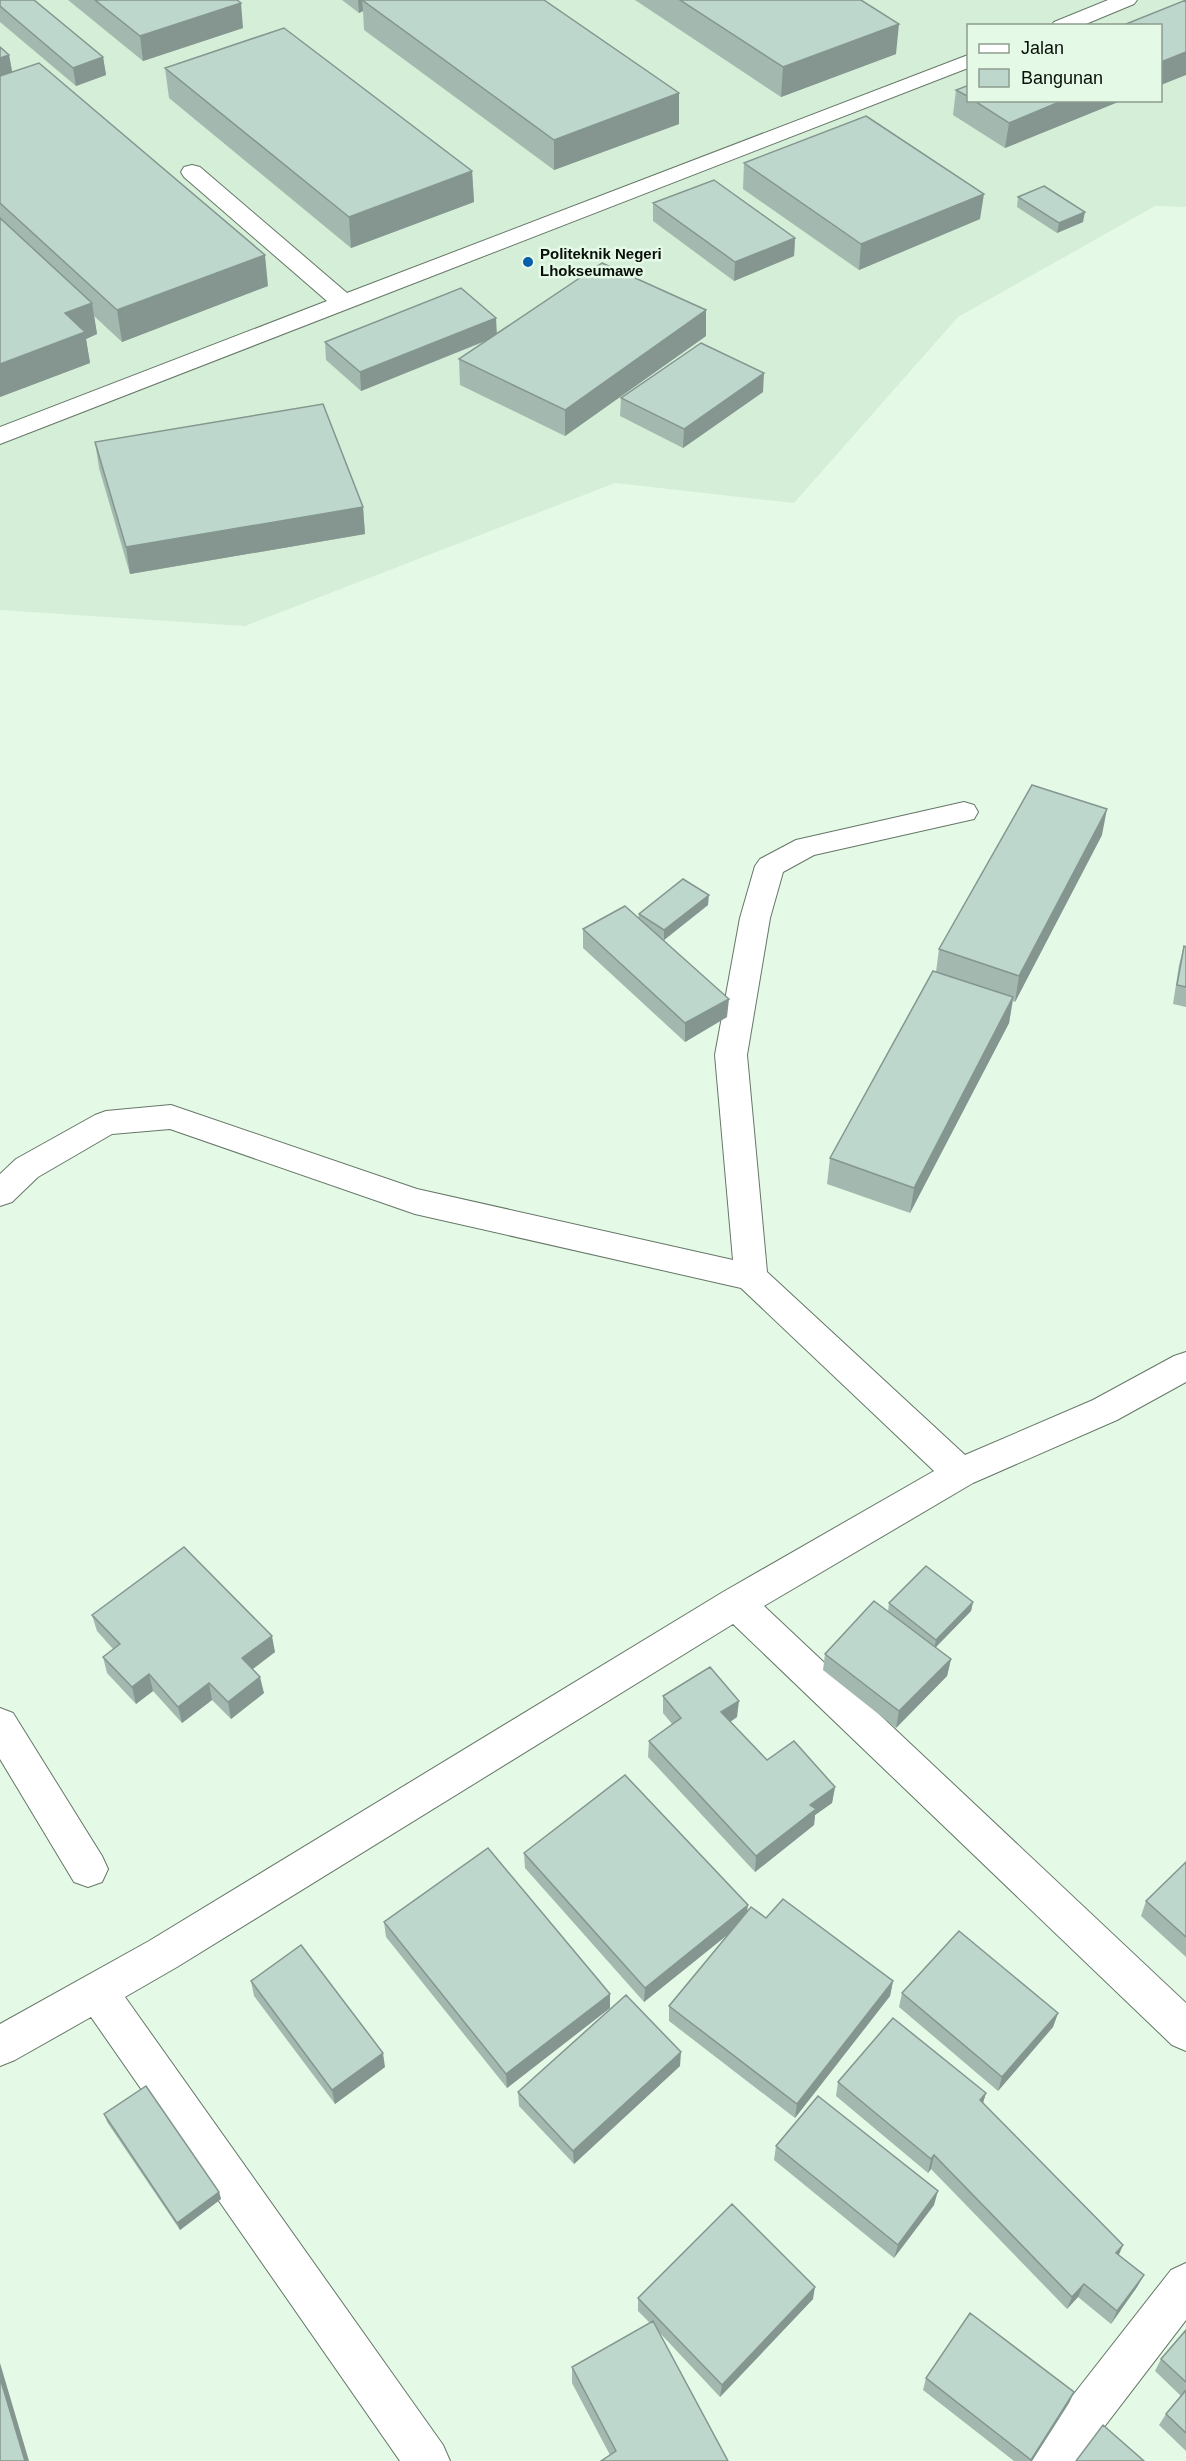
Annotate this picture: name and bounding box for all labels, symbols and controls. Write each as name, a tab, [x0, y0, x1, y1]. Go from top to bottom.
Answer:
legend	[967, 24, 1162, 102]
text: Jalan	[1021, 38, 1064, 58]
text: Bangunan	[1021, 68, 1103, 88]
place label: Politeknik Negeri Lhokseumawe	[540, 245, 662, 279]
marker: Politeknik Negeri Lhokseumawe	[521, 255, 535, 269]

